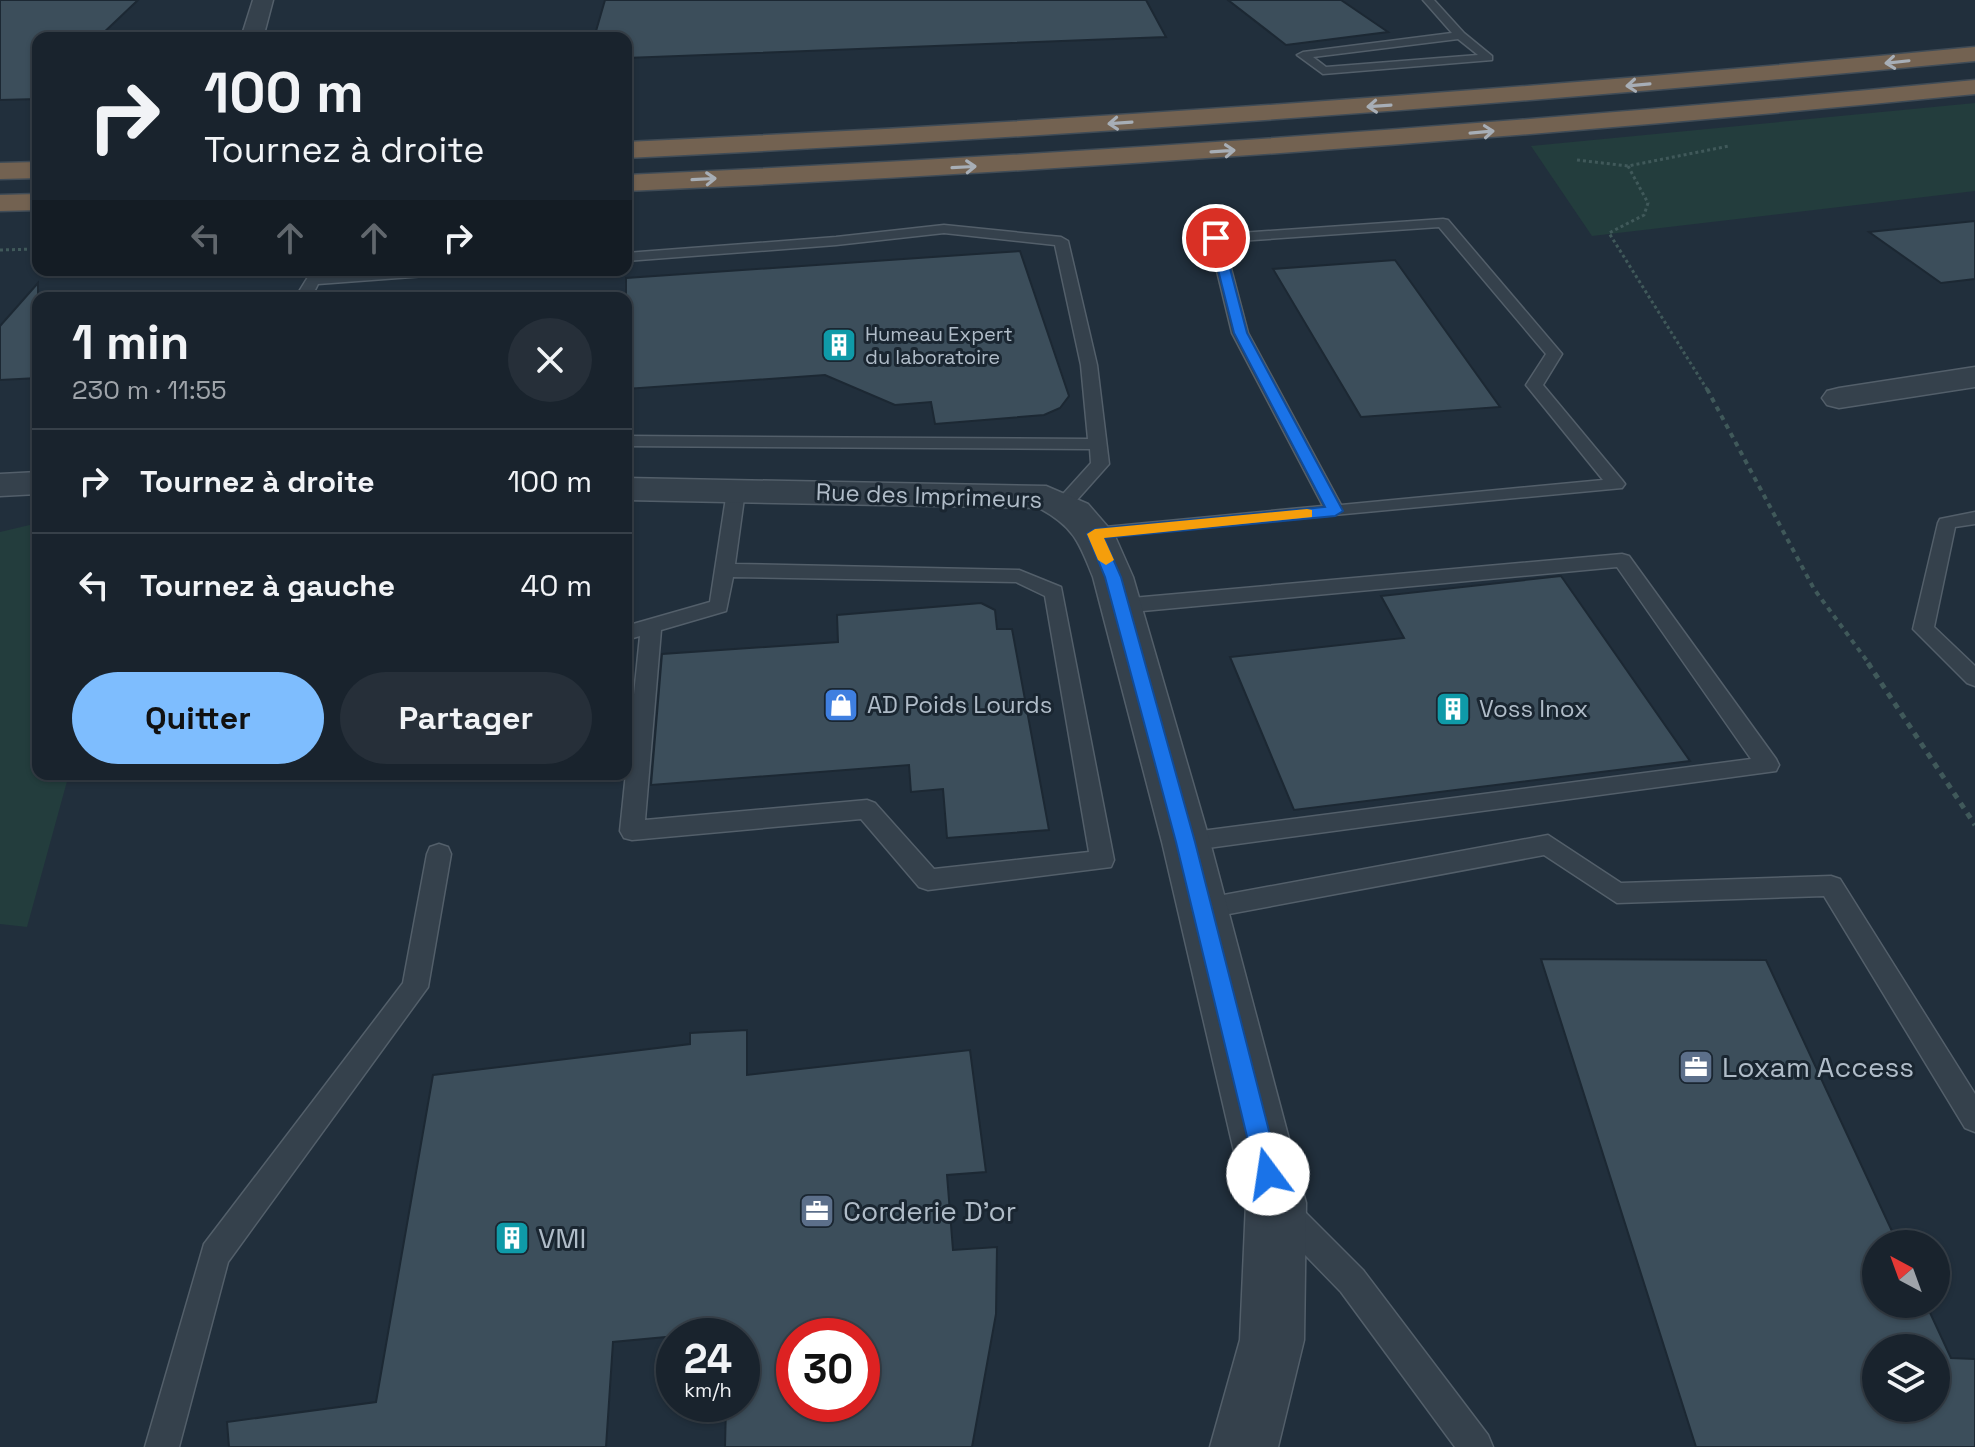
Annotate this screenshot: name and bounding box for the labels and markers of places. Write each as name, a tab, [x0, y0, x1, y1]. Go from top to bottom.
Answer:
pin	[1182, 204, 1250, 272]
place label: Humeau Expert du laboratoire	[865, 321, 1013, 370]
building icon: Humeau Expert du laboratoire	[820, 326, 858, 364]
shop icon: AD Poids Lourds	[822, 686, 860, 724]
place label: AD Poids Lourds	[867, 689, 1052, 720]
building icon: Voss Inox	[1434, 690, 1472, 728]
place label: Voss Inox	[1479, 693, 1588, 724]
office icon: Loxam Access	[1677, 1048, 1715, 1086]
place label: Loxam Access	[1722, 1049, 1914, 1085]
office icon: Corderie D'or	[798, 1192, 836, 1230]
place label: Corderie D'or	[843, 1193, 1016, 1229]
building icon: VMI	[493, 1219, 531, 1257]
place label: VMI	[538, 1220, 586, 1256]

